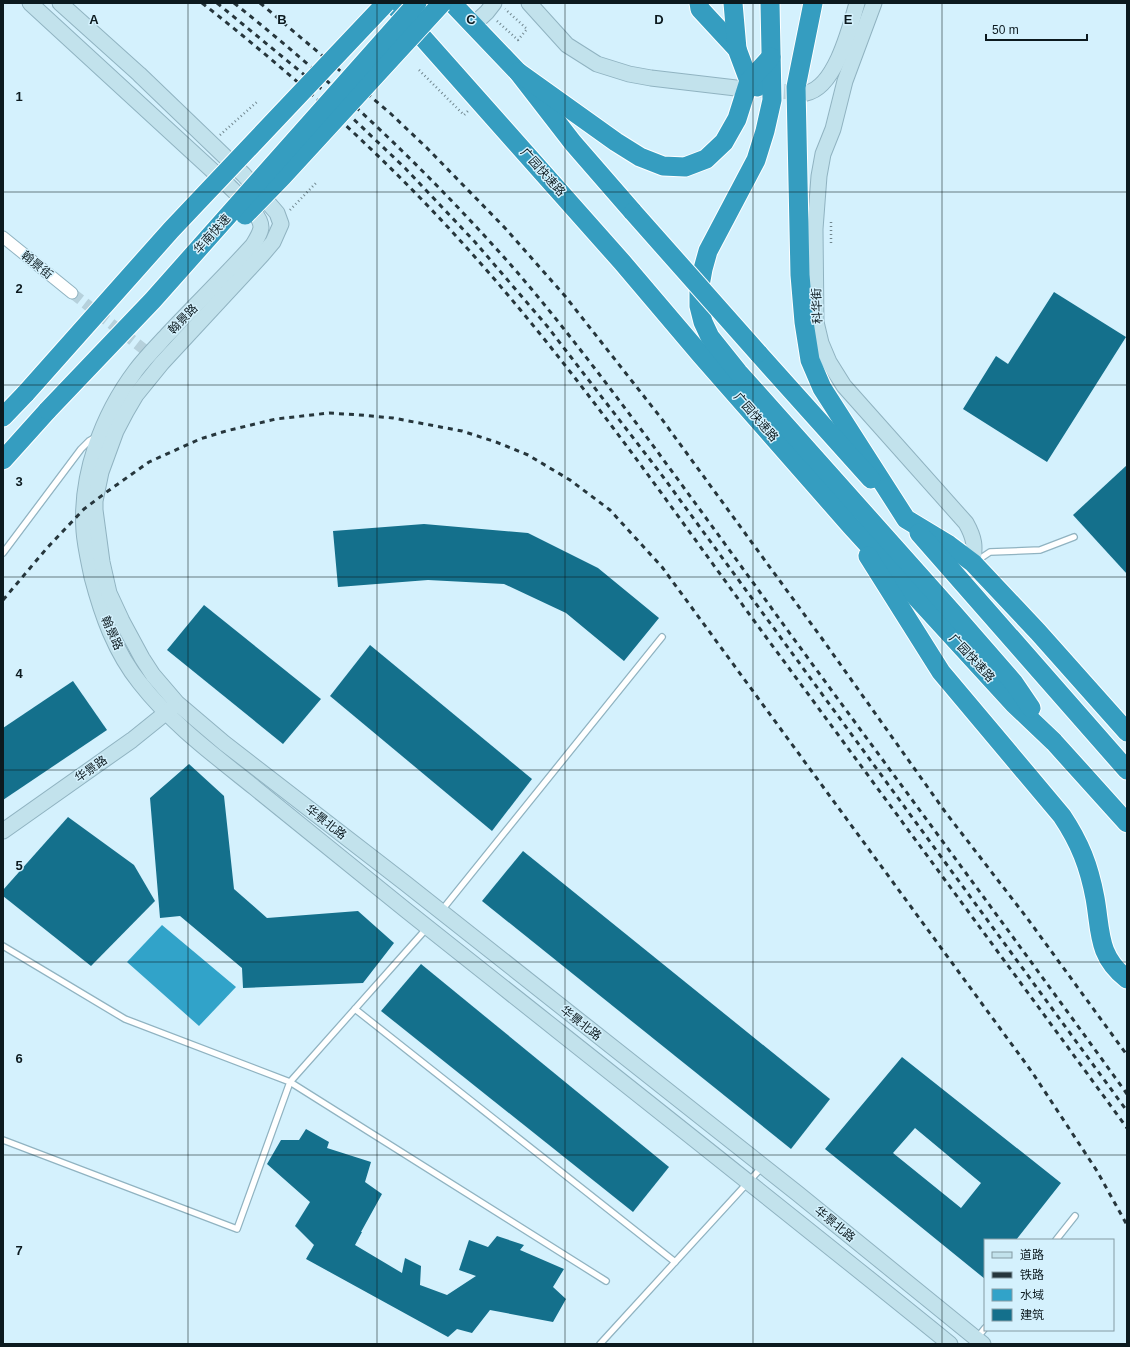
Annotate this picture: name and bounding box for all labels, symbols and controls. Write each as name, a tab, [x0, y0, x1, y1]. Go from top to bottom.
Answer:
text: A	[89, 12, 99, 27]
text: B	[277, 12, 287, 27]
text: C	[466, 12, 476, 27]
text: D	[654, 12, 664, 27]
text: E	[844, 12, 853, 27]
scale bar	[986, 16, 1087, 42]
text: 50 m	[992, 23, 1019, 37]
text: 1	[15, 89, 23, 104]
street label: 广园快速路	[518, 145, 568, 199]
street label: 华南快速	[191, 211, 233, 257]
street label: 翰景街	[19, 248, 55, 282]
text: 2	[15, 281, 23, 296]
street label: 科华街	[809, 288, 825, 324]
street label: 翰景路	[165, 301, 201, 337]
street label: 广园快速路	[731, 390, 781, 444]
text: 3	[15, 474, 23, 489]
street label: 翰景路	[98, 614, 126, 652]
street label: 广园快速路	[946, 631, 998, 685]
text: 4	[15, 666, 23, 681]
street label: 华景路	[72, 753, 110, 785]
street label: 华景北路	[303, 802, 349, 842]
text: 5	[15, 858, 23, 873]
street label: 华景北路	[558, 1003, 604, 1043]
text: 6	[15, 1051, 23, 1066]
street label: 华景北路	[812, 1203, 858, 1245]
legend	[984, 1239, 1114, 1331]
text: 7	[15, 1243, 23, 1258]
text: 道路	[1020, 1248, 1044, 1262]
text: 铁路	[1020, 1268, 1044, 1282]
text: 水域	[1020, 1288, 1044, 1302]
text: 建筑	[1020, 1308, 1044, 1322]

